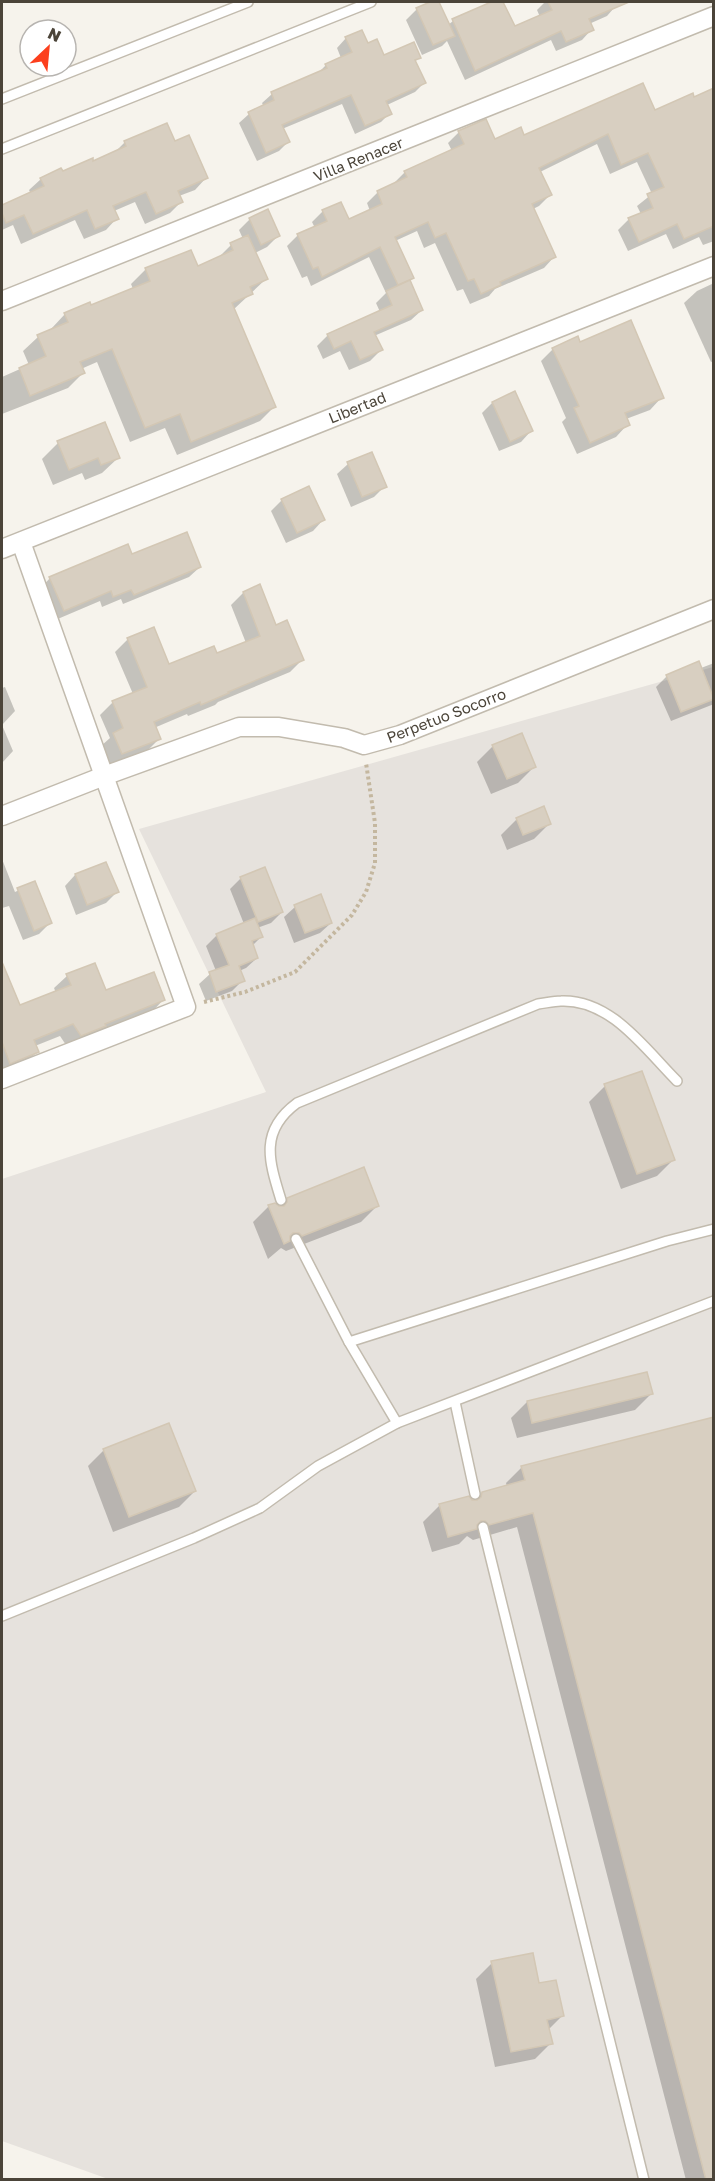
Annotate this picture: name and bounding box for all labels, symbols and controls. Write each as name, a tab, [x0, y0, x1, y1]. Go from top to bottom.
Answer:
north arrow	[18, 18, 78, 78]
text: N	[45, 23, 64, 46]
street label: Villa Renacer	[311, 133, 406, 185]
street label: Libertad	[326, 387, 388, 427]
street label: Perpetuo Socorro	[384, 684, 508, 746]

